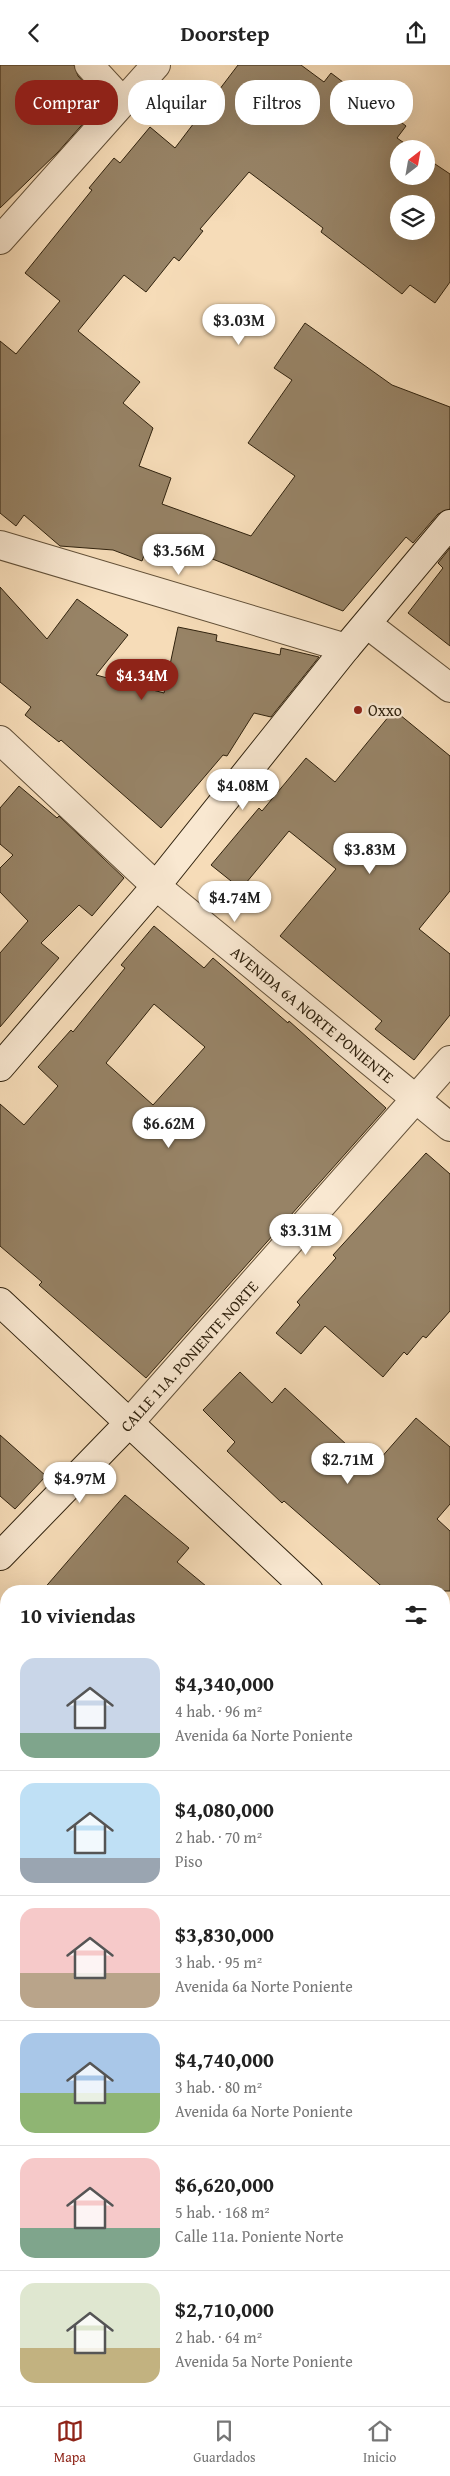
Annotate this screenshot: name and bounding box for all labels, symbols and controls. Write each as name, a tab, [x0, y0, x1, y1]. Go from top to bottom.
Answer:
text: Doorstep	[181, 17, 269, 49]
icon: back	[20, 19, 48, 47]
icon: share	[402, 19, 430, 47]
chip: Comprar	[15, 80, 118, 125]
chip: Alquilar	[128, 80, 225, 125]
chip: Filtros	[235, 80, 320, 125]
chip: Nuevo	[330, 80, 413, 125]
north arrow	[390, 140, 435, 185]
map controls	[390, 140, 435, 240]
button: layers	[390, 195, 435, 240]
pin: $3.03M	[198, 303, 280, 346]
text: $3.03M	[213, 308, 265, 332]
pin: $3.56M	[138, 533, 220, 576]
text: $3.56M	[153, 538, 205, 562]
pin: $4.34M	[101, 659, 183, 701]
text: $4.34M	[116, 663, 168, 687]
place label: Oxxo	[368, 698, 402, 722]
marker: Oxxo	[352, 704, 364, 716]
pin: $4.08M	[202, 769, 284, 811]
text: $4.08M	[217, 773, 269, 797]
pin: $3.83M	[329, 833, 411, 875]
text: $3.83M	[344, 837, 396, 861]
pin: $4.74M	[194, 881, 276, 923]
text: $4.74M	[209, 885, 261, 909]
street label: AVENIDA 6A NORTE PONIENTE	[226, 940, 399, 1088]
pin: $6.62M	[128, 1107, 210, 1149]
text: $6.62M	[143, 1111, 195, 1135]
pin: $3.31M	[265, 1213, 347, 1256]
text: $3.31M	[280, 1218, 332, 1242]
street label: CALLE 11A. PONIENTE NORTE	[114, 1275, 264, 1437]
pin: $2.71M	[307, 1443, 389, 1485]
text: $2.71M	[322, 1447, 374, 1471]
pin: $4.97M	[39, 1461, 121, 1504]
text: $4.97M	[54, 1466, 106, 1490]
text: 10 viviendas	[20, 1600, 136, 1631]
icon: filters	[402, 1601, 430, 1629]
text: $4,340,000	[175, 1668, 274, 1699]
icon: home	[60, 1678, 120, 1738]
text: 4 hab. · 96 m²	[175, 1699, 262, 1723]
text: Avenida 6a Norte Poniente	[175, 1723, 353, 1747]
text: $4,080,000	[175, 1794, 274, 1825]
icon: home	[60, 1803, 120, 1863]
text: 2 hab. · 70 m²	[175, 1825, 262, 1849]
text: Piso	[175, 1849, 203, 1873]
text: $3,830,000	[175, 1919, 274, 1950]
icon: home	[60, 1928, 120, 1988]
text: 3 hab. · 95 m²	[175, 1950, 262, 1974]
text: Avenida 6a Norte Poniente	[175, 1974, 353, 1998]
text: $4,740,000	[175, 2044, 274, 2075]
icon: home	[60, 2053, 120, 2113]
text: 3 hab. · 80 m²	[175, 2075, 262, 2099]
text: Avenida 6a Norte Poniente	[175, 2099, 353, 2123]
text: $6,620,000	[175, 2169, 274, 2200]
icon: home	[60, 2178, 120, 2238]
text: 5 hab. · 168 m²	[175, 2200, 270, 2224]
text: Calle 11a. Poniente Norte	[175, 2224, 343, 2248]
text: $2,710,000	[175, 2294, 274, 2325]
icon: home	[60, 2303, 120, 2363]
text: 2 hab. · 64 m²	[175, 2325, 262, 2349]
text: Avenida 5a Norte Poniente	[175, 2349, 353, 2373]
tab: Mapa	[54, 2417, 86, 2467]
tab: Guardados	[193, 2417, 256, 2467]
tab: Inicio	[363, 2417, 396, 2467]

